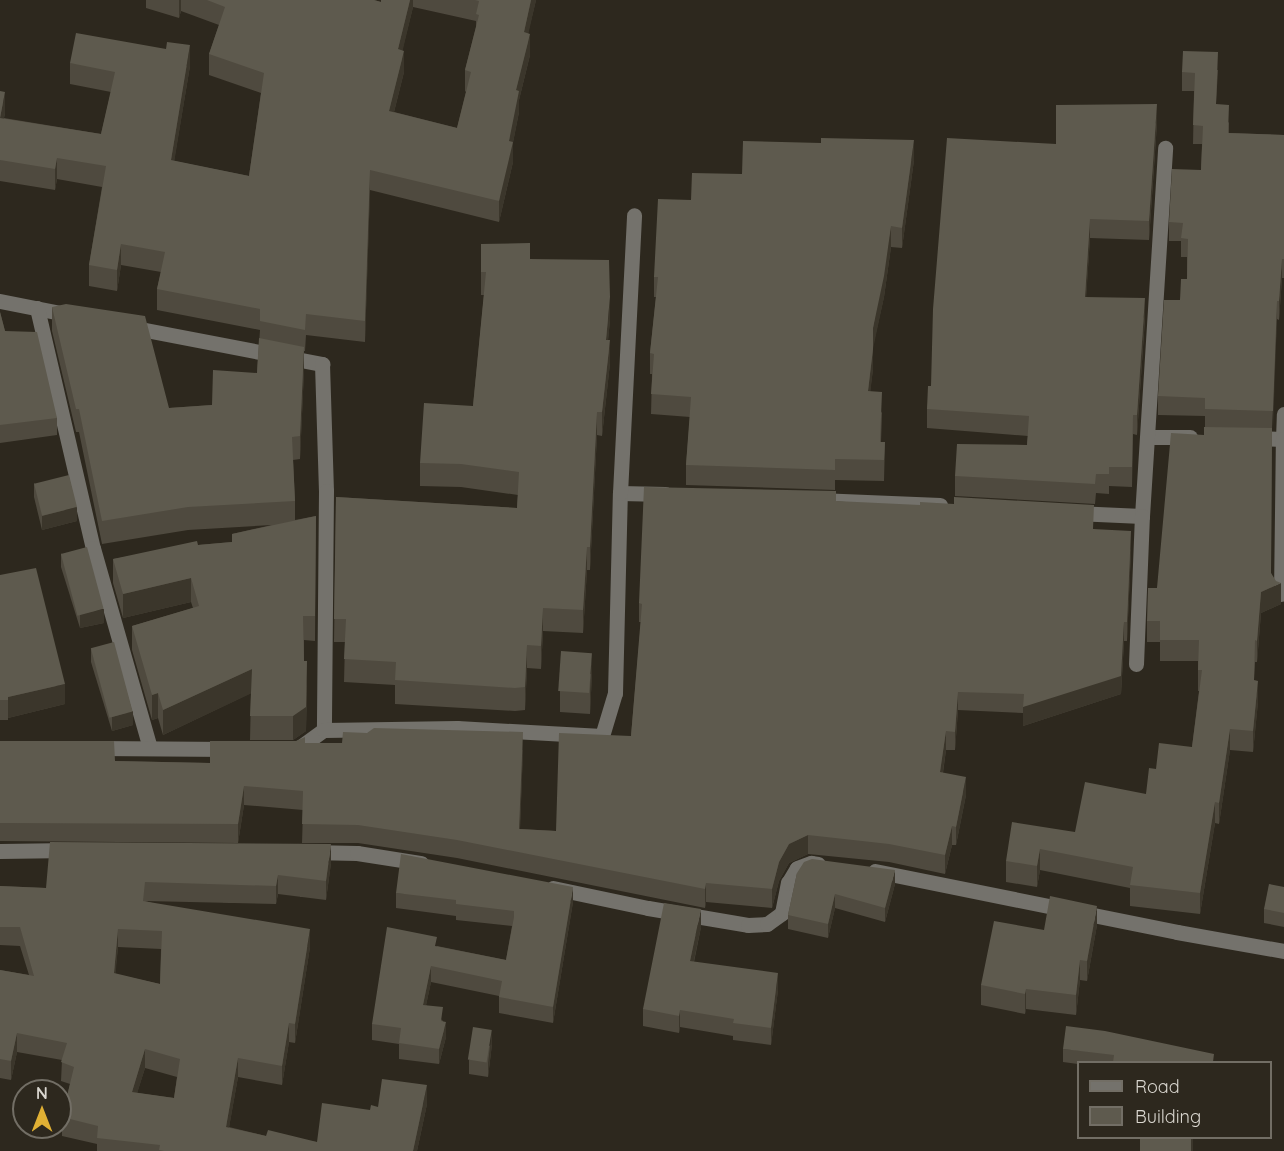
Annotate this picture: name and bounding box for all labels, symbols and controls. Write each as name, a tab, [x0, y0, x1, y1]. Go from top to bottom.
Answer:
legend	[1077, 1061, 1272, 1139]
text: Road	[1135, 1075, 1180, 1098]
north arrow	[12, 1079, 72, 1139]
text: N	[36, 1083, 48, 1103]
text: Building	[1135, 1105, 1201, 1128]

